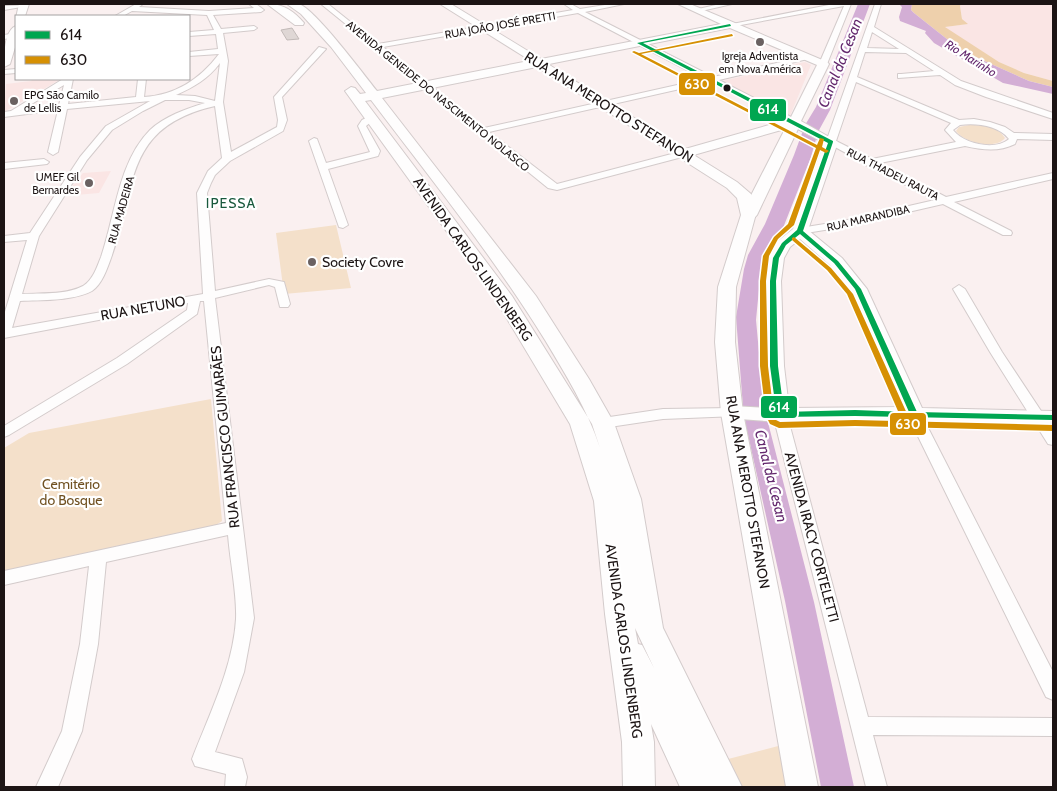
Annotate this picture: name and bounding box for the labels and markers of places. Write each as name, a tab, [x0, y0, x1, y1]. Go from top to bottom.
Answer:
marker: Igreja Adventista em Nova América	[754, 36, 766, 48]
place label: Igreja Adventista em Nova América	[719, 49, 802, 76]
unlabelled marker	[722, 83, 732, 93]
place label: EPG São Camilo de Lellis	[24, 88, 99, 115]
marker: EPG São Camilo de Lellis	[8, 95, 20, 107]
place label: UMEF Gil Bernardes	[32, 170, 79, 197]
marker: UMEF Gil Bernardes	[83, 177, 95, 189]
place label: Society Covre	[322, 253, 404, 271]
marker: Society Covre	[306, 256, 318, 268]

